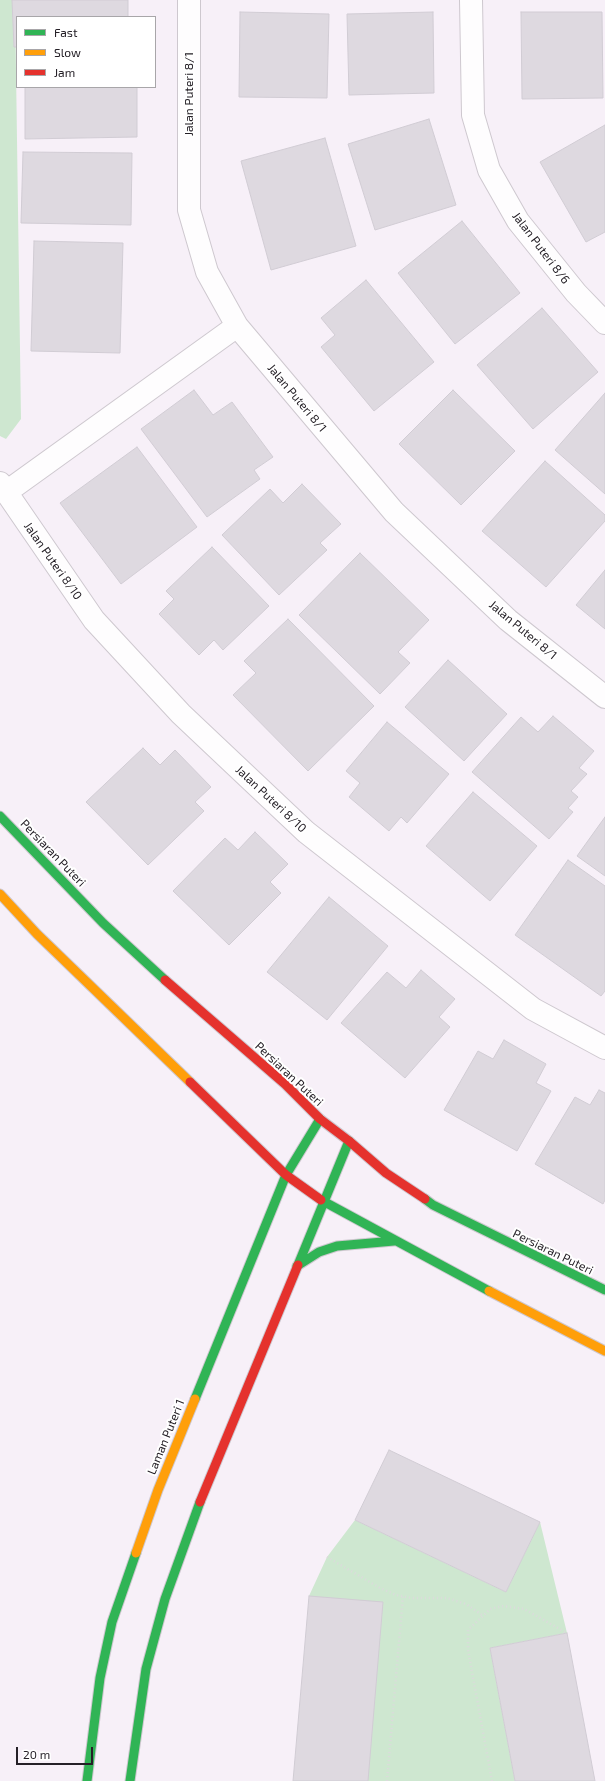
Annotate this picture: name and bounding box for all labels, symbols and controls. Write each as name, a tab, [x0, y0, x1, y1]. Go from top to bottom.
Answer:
legend	[16, 16, 156, 88]
text: Fast	[54, 25, 77, 39]
text: Slow	[54, 45, 81, 59]
street label: Jalan Puteri 8/1	[182, 52, 196, 136]
text: Jam	[54, 65, 75, 79]
street label: Jalan Puteri 8/6	[509, 209, 573, 287]
street label: Jalan Puteri 8/1	[264, 361, 330, 435]
street label: Jalan Puteri 8/10	[21, 519, 85, 603]
street label: Jalan Puteri 8/1	[486, 597, 560, 663]
street label: Jalan Puteri 8/10	[233, 763, 309, 835]
street label: Persiaran Puteri	[17, 816, 89, 890]
street label: Persiaran Puteri	[252, 1039, 326, 1109]
street label: Persiaran Puteri	[510, 1226, 596, 1278]
street label: Laman Puteri 1	[144, 1397, 188, 1477]
scale bar	[18, 1739, 95, 1765]
text: 20 m	[23, 1747, 50, 1761]

